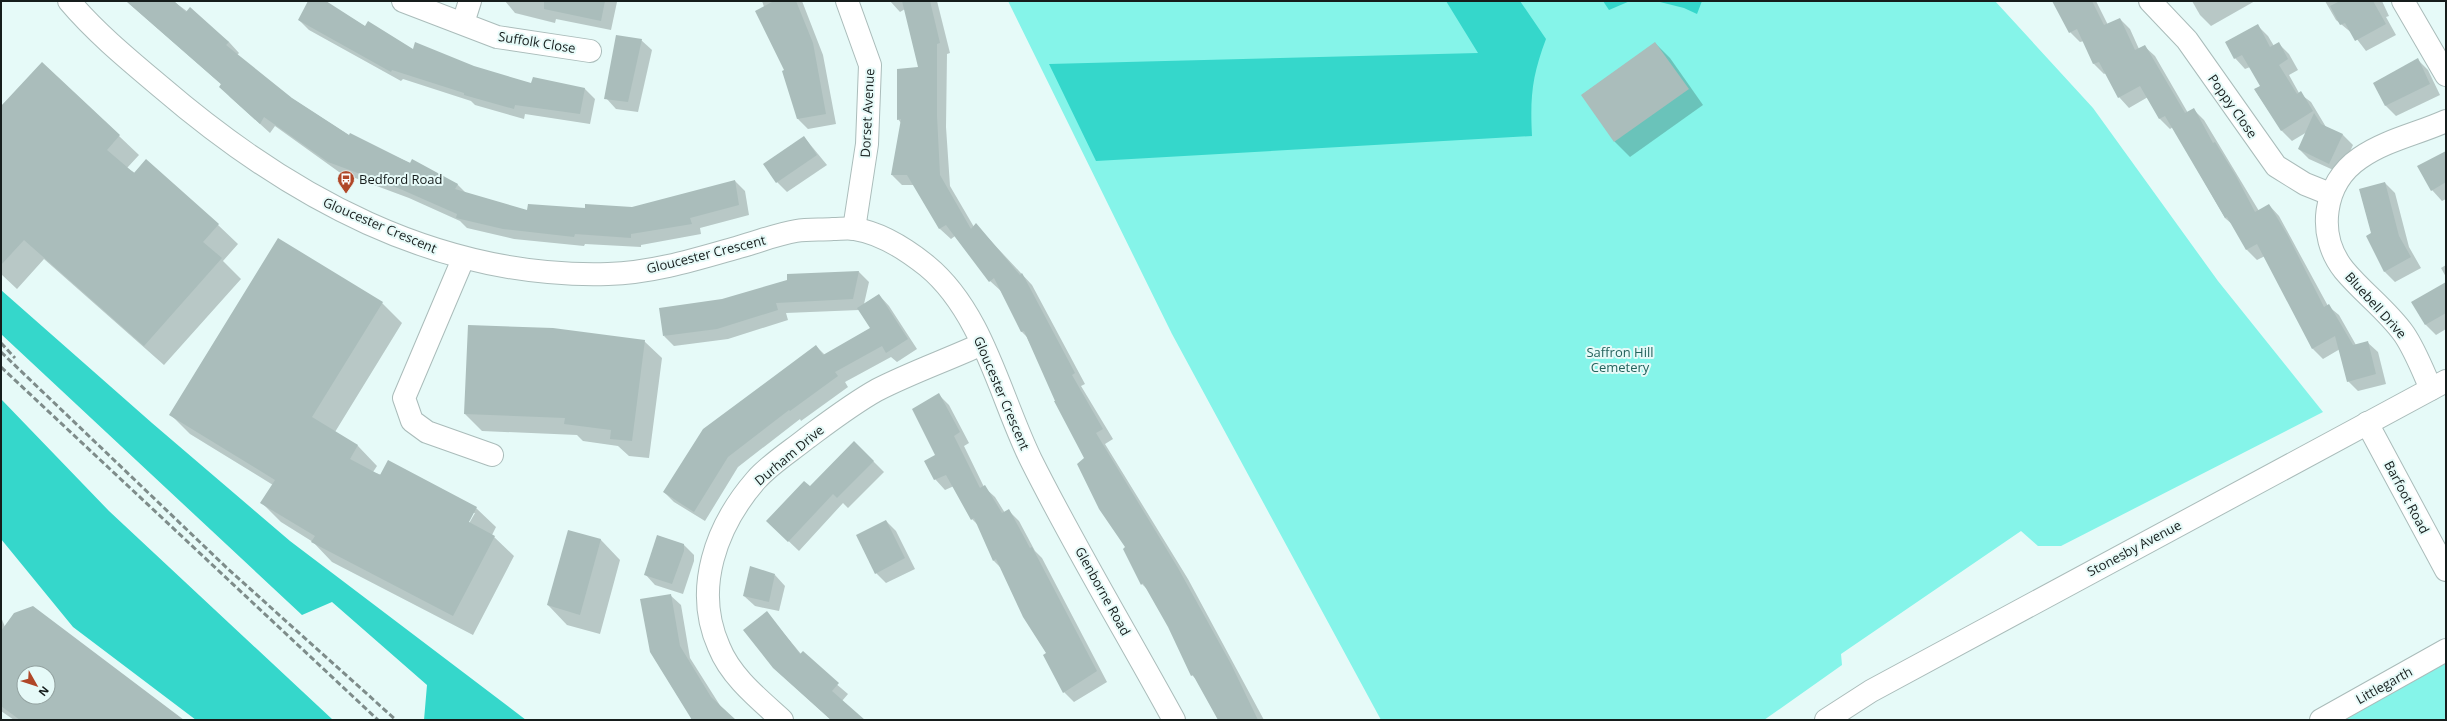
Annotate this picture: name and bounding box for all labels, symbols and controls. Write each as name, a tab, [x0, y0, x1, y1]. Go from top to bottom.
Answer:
street label: Suffolk Close	[497, 27, 577, 57]
street label: Dorset Avenue	[856, 68, 878, 158]
street label: Poppy Close	[2204, 70, 2262, 142]
bus stop icon: Bedford Road	[336, 169, 356, 194]
place label: Bedford Road	[359, 170, 443, 188]
street label: Gloucester Crescent	[320, 193, 440, 257]
street label: Gloucester Crescent	[645, 230, 768, 277]
street label: Bluebell Drive	[2341, 268, 2411, 342]
street label: Gloucester Crescent	[970, 333, 1034, 453]
park label: Saffron Hill Cemetery	[1586, 343, 1654, 376]
street label: Durham Drive	[751, 421, 827, 489]
street label: Barfoot Road	[2380, 457, 2434, 537]
street label: Stonesby Avenue	[2084, 516, 2184, 580]
street label: Glenborne Road	[1071, 543, 1135, 639]
street label: Littlegarth	[2352, 662, 2416, 708]
north arrow	[16, 665, 56, 705]
text: N	[36, 683, 53, 700]

